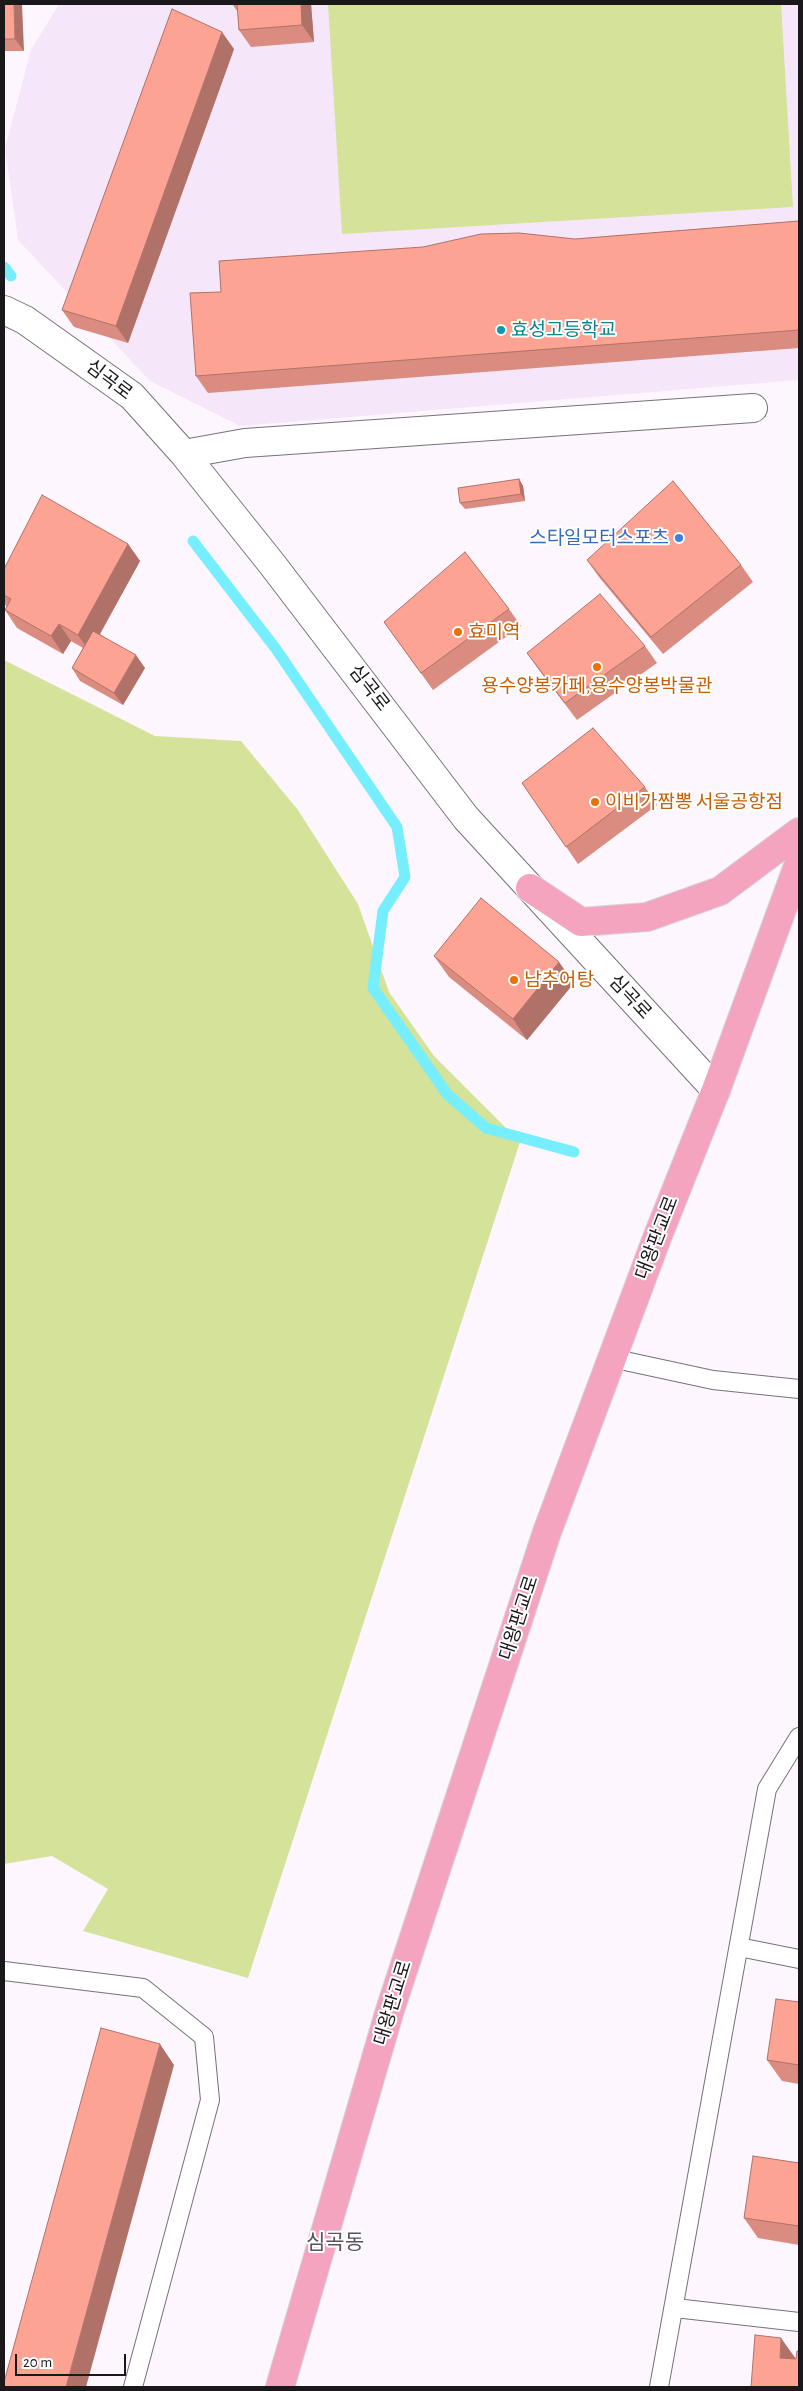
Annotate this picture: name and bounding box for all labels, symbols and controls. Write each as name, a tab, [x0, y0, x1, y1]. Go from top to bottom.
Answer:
place label: 효성고등학교	[511, 319, 616, 341]
marker: 효성고등학교	[495, 324, 507, 336]
street label: 심곡로	[81, 355, 137, 405]
place label: 스타일모터스포츠	[529, 527, 669, 549]
marker: 스타일모터스포츠	[673, 532, 685, 544]
place label: 효미역	[468, 621, 520, 643]
marker: 효미역	[452, 626, 464, 638]
street label: 심곡로	[344, 660, 394, 716]
marker: 용수양봉카페,용수양봉박물관	[591, 661, 603, 673]
place label: 용수양봉카페,용수양봉박물관	[481, 675, 713, 697]
place label: 이비가짬뽕 서울공항점	[605, 791, 783, 813]
marker: 이비가짬뽕 서울공항점	[589, 796, 601, 808]
place label: 남추어탕	[524, 969, 594, 991]
street label: 심곡로	[604, 970, 656, 1024]
marker: 남추어탕	[508, 974, 520, 986]
street label: 대왕판교로	[631, 1193, 683, 1283]
street label: 대왕판교로	[495, 1573, 543, 1663]
street label: 대왕판교로	[369, 1958, 417, 2048]
district label: 심곡동	[306, 2230, 364, 2256]
scale bar	[18, 2344, 129, 2376]
text: 20 m	[23, 2355, 52, 2370]

